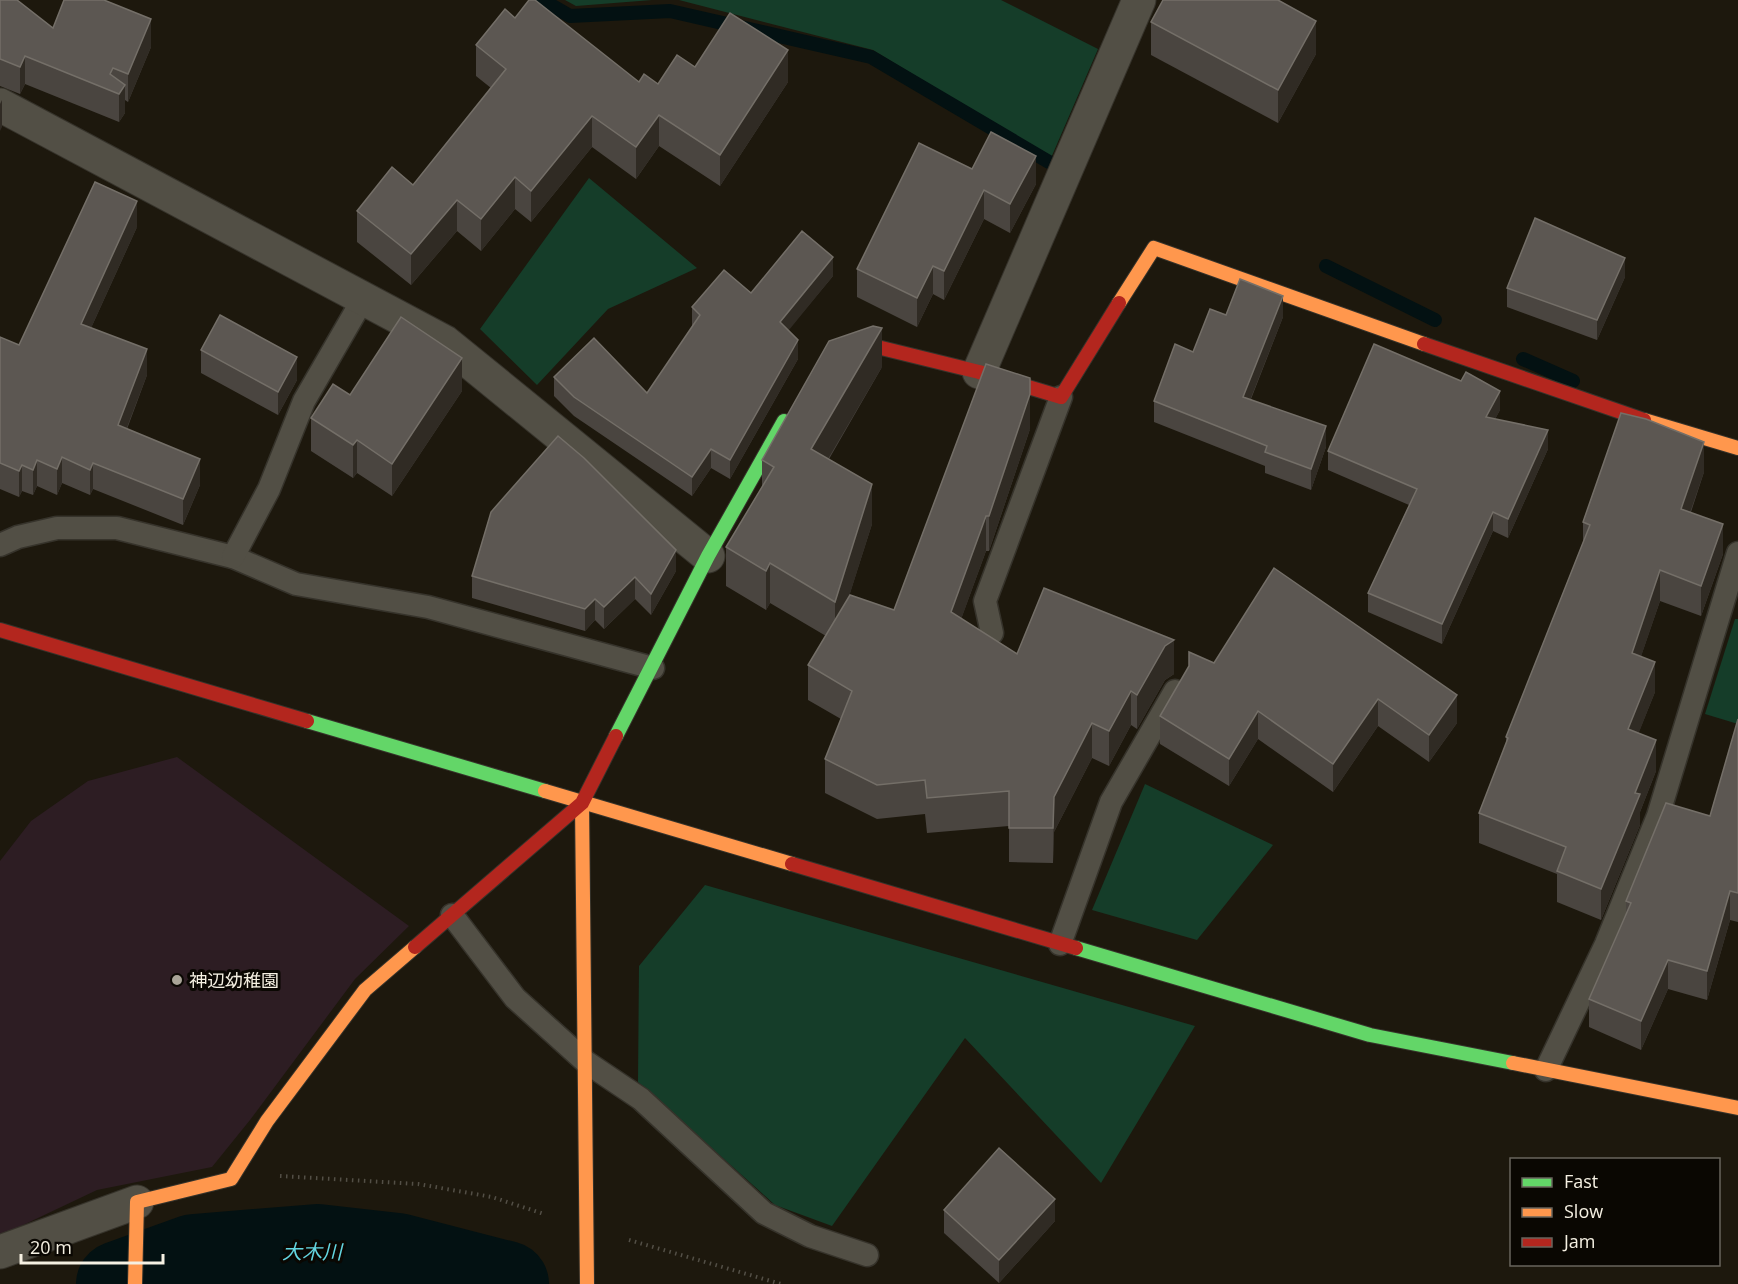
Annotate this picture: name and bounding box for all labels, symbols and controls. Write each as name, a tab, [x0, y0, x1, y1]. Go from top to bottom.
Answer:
place label: 神辺幼稚園	[189, 968, 279, 992]
marker: 神辺幼稚園	[170, 973, 184, 987]
legend	[1510, 1158, 1720, 1266]
text: Fast	[1564, 1169, 1598, 1193]
text: Slow	[1564, 1199, 1603, 1223]
scale bar	[21, 1227, 164, 1265]
text: Jam	[1562, 1229, 1596, 1253]
text: 20 m	[30, 1235, 72, 1259]
water label: 大木川	[282, 1238, 344, 1265]

